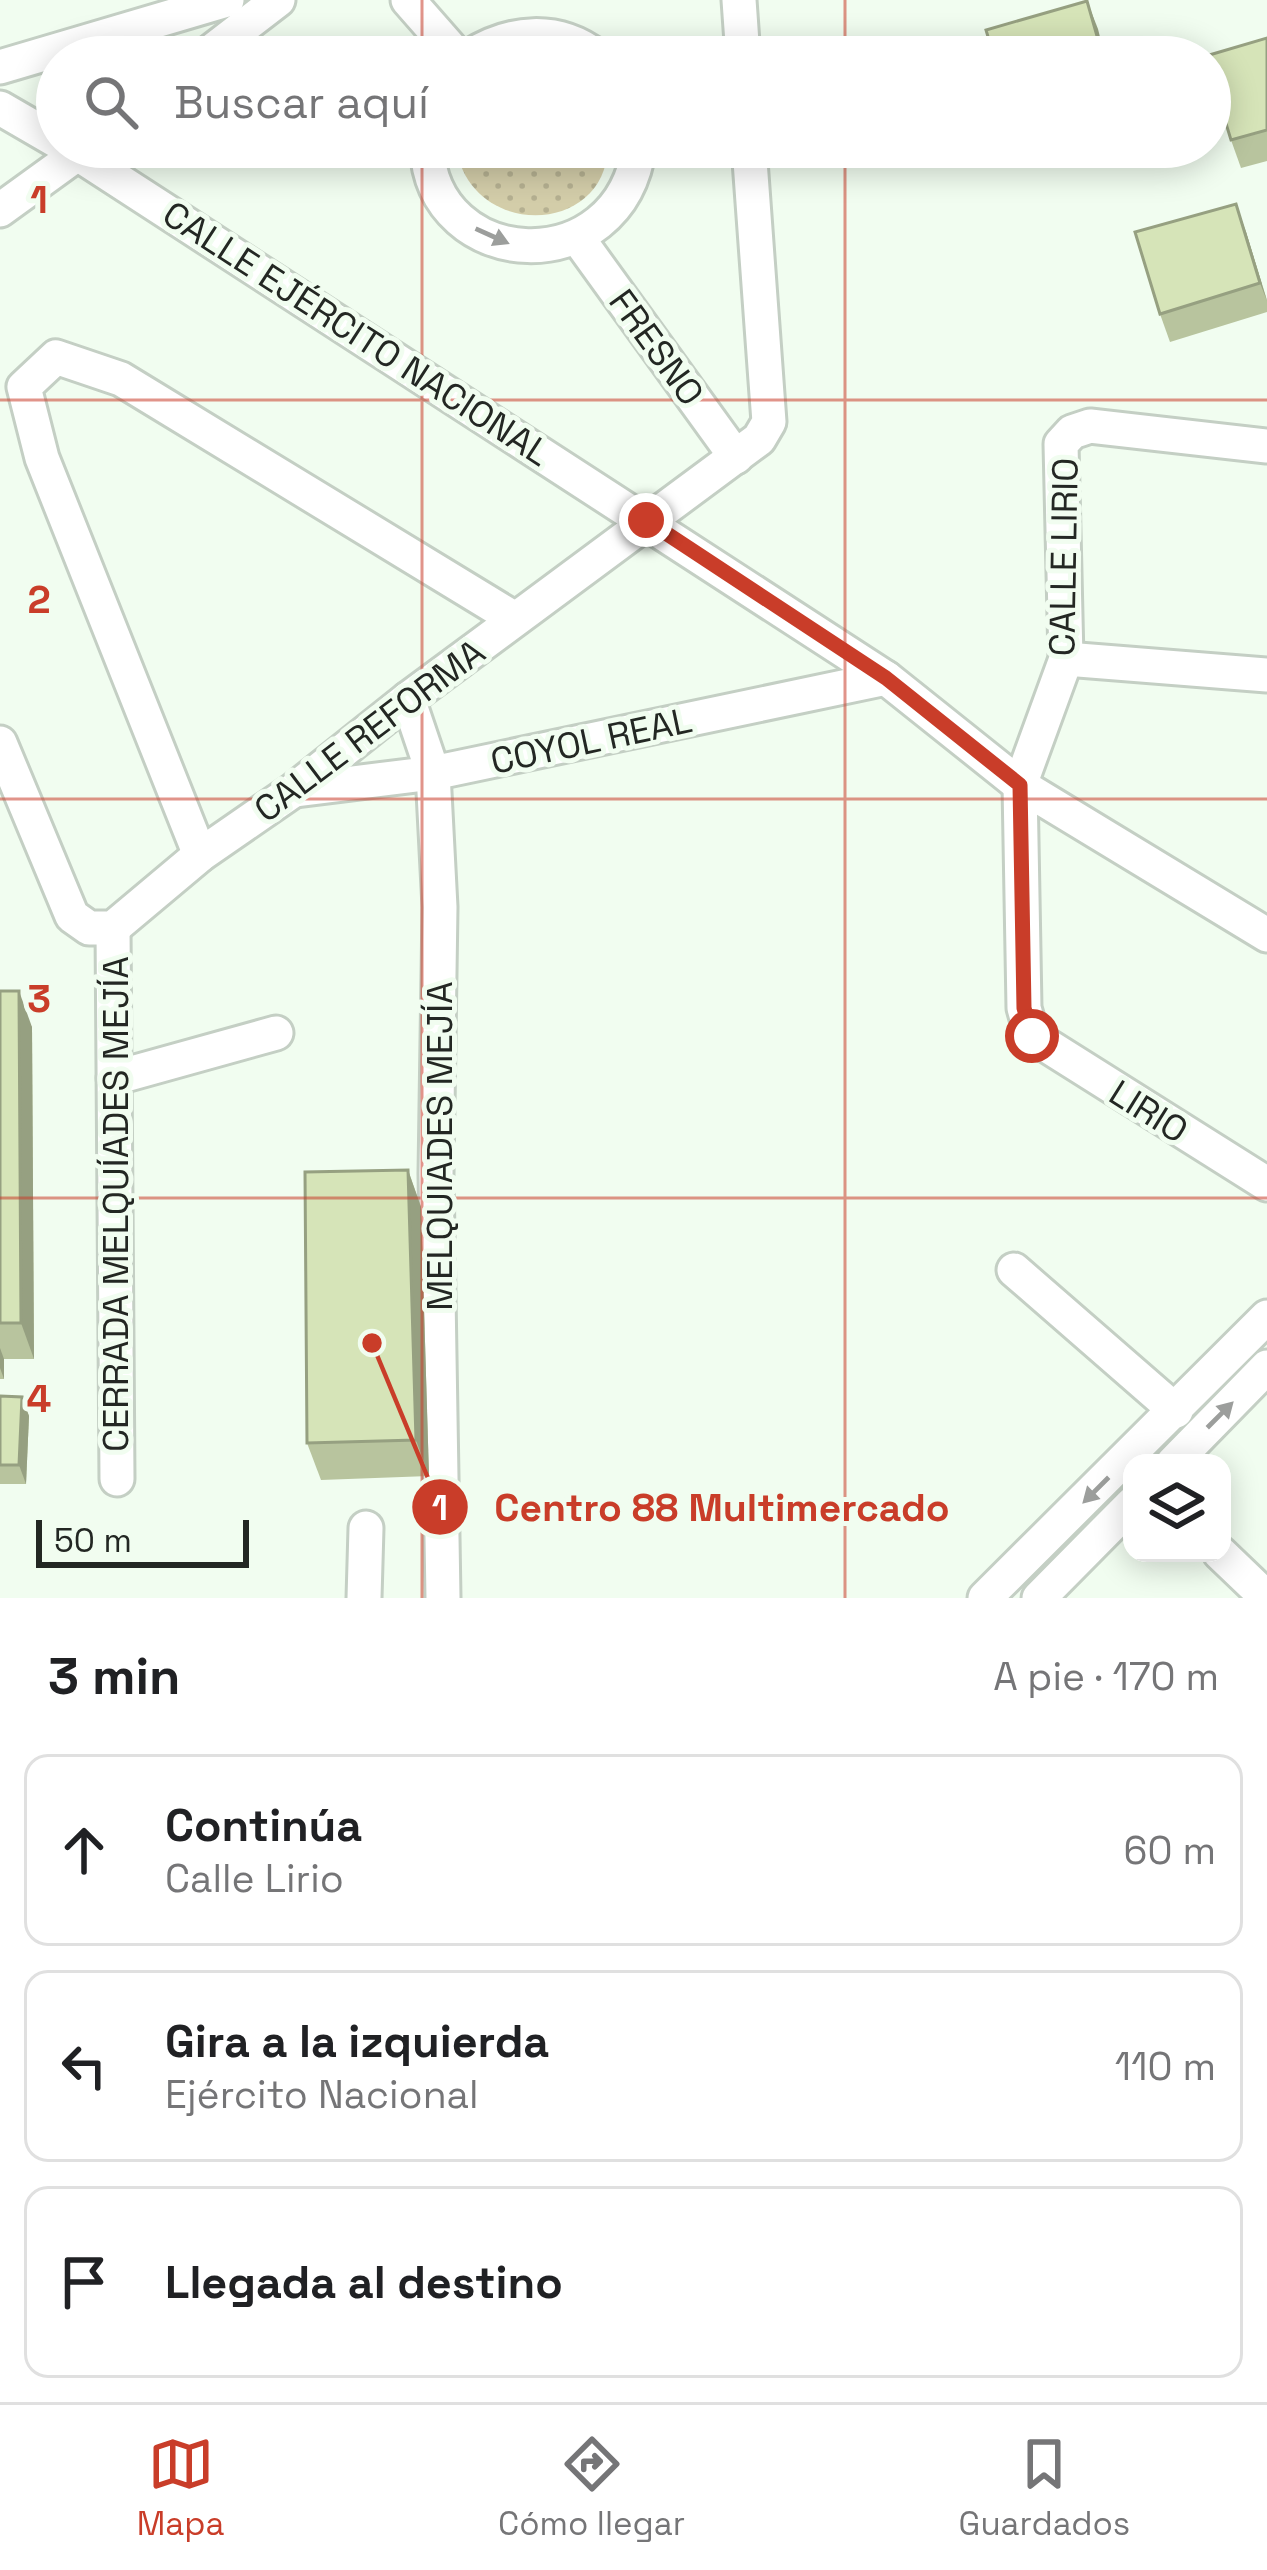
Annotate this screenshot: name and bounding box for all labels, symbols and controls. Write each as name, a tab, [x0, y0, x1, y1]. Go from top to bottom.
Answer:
search box	[36, 36, 1231, 168]
icon: search	[78, 69, 144, 135]
text: Buscar aquí	[174, 74, 429, 131]
text: 1	[30, 175, 48, 224]
street label: CALLE EJÉRCITO NACIONAL	[154, 191, 559, 476]
one-way arrow	[475, 226, 510, 246]
street label: FRESNO	[599, 280, 714, 415]
street label: CALLE LIRIO	[1039, 457, 1089, 657]
route end	[619, 493, 673, 547]
text: 2	[27, 575, 51, 624]
street label: CALLE REFORMA	[245, 629, 494, 833]
street label: COYOL REAL	[486, 697, 696, 785]
street label: CERRADA MELQUÍADES MEJÍA	[93, 956, 139, 1452]
text: 3	[27, 974, 51, 1023]
street label: MELQUIADES MEJÍA	[417, 981, 463, 1311]
route start	[1005, 1009, 1059, 1063]
street label: LIRIO	[1101, 1070, 1196, 1154]
text: 4	[27, 1374, 51, 1423]
one-way arrow	[1206, 1401, 1234, 1429]
map controls	[1123, 1454, 1231, 1562]
button: layers	[1123, 1454, 1231, 1562]
callout: Centro 88 Multimercado	[410, 1470, 974, 1545]
one-way arrow	[1082, 1475, 1111, 1503]
text: Centro 88 Multimercado	[494, 1483, 950, 1532]
text: 1	[432, 1485, 448, 1531]
scale bar	[36, 1514, 249, 1567]
text: 50 m	[54, 1520, 132, 1562]
text: 3 min	[48, 1644, 181, 1709]
text: A pie · 170 m	[993, 1652, 1219, 1701]
text: Continúa	[165, 1797, 362, 1854]
icon: ahead	[51, 1817, 117, 1883]
text: 60 m	[1124, 1826, 1216, 1875]
text: Calle Lirio	[165, 1854, 344, 1903]
text: Gira a la izquierda	[165, 2013, 549, 2070]
icon: left	[51, 2033, 117, 2099]
text: 110 m	[1115, 2042, 1216, 2091]
text: Ejército Nacional	[165, 2070, 479, 2119]
icon: arrive	[51, 2249, 117, 2315]
text: Llegada al destino	[165, 2254, 563, 2311]
tab: Mapa	[137, 2431, 224, 2545]
tab: Cómo llegar	[498, 2431, 685, 2545]
tab: Guardados	[959, 2431, 1130, 2545]

